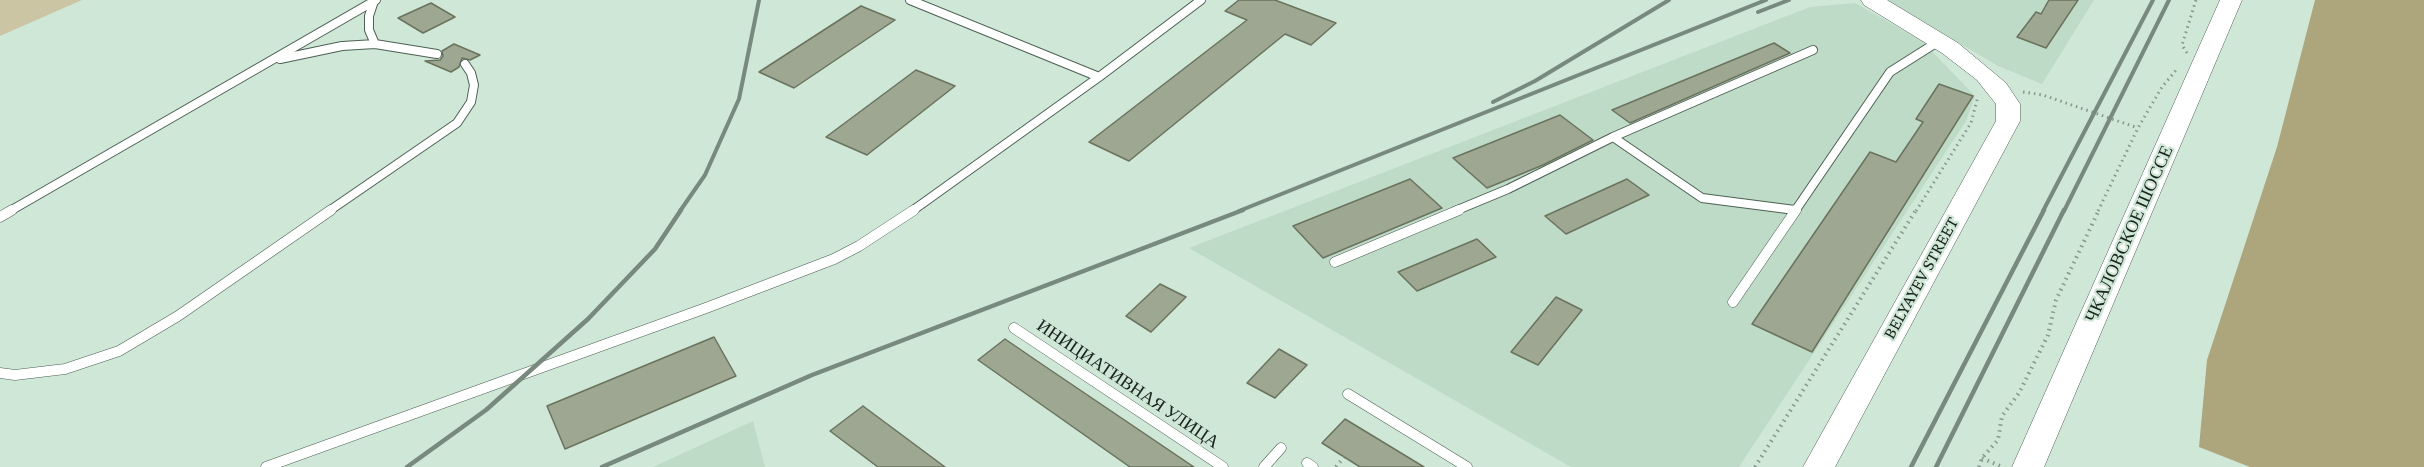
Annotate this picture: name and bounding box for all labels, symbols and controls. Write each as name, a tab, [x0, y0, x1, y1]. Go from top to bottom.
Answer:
street label: ЧКАЛОВСКОЕ ШОССЕ	[2080, 142, 2178, 326]
street label: BELYAYEV STREET	[1879, 213, 1963, 343]
street label: ИНИЦИАТИВНАЯ УЛИЦА	[1033, 315, 1223, 453]

